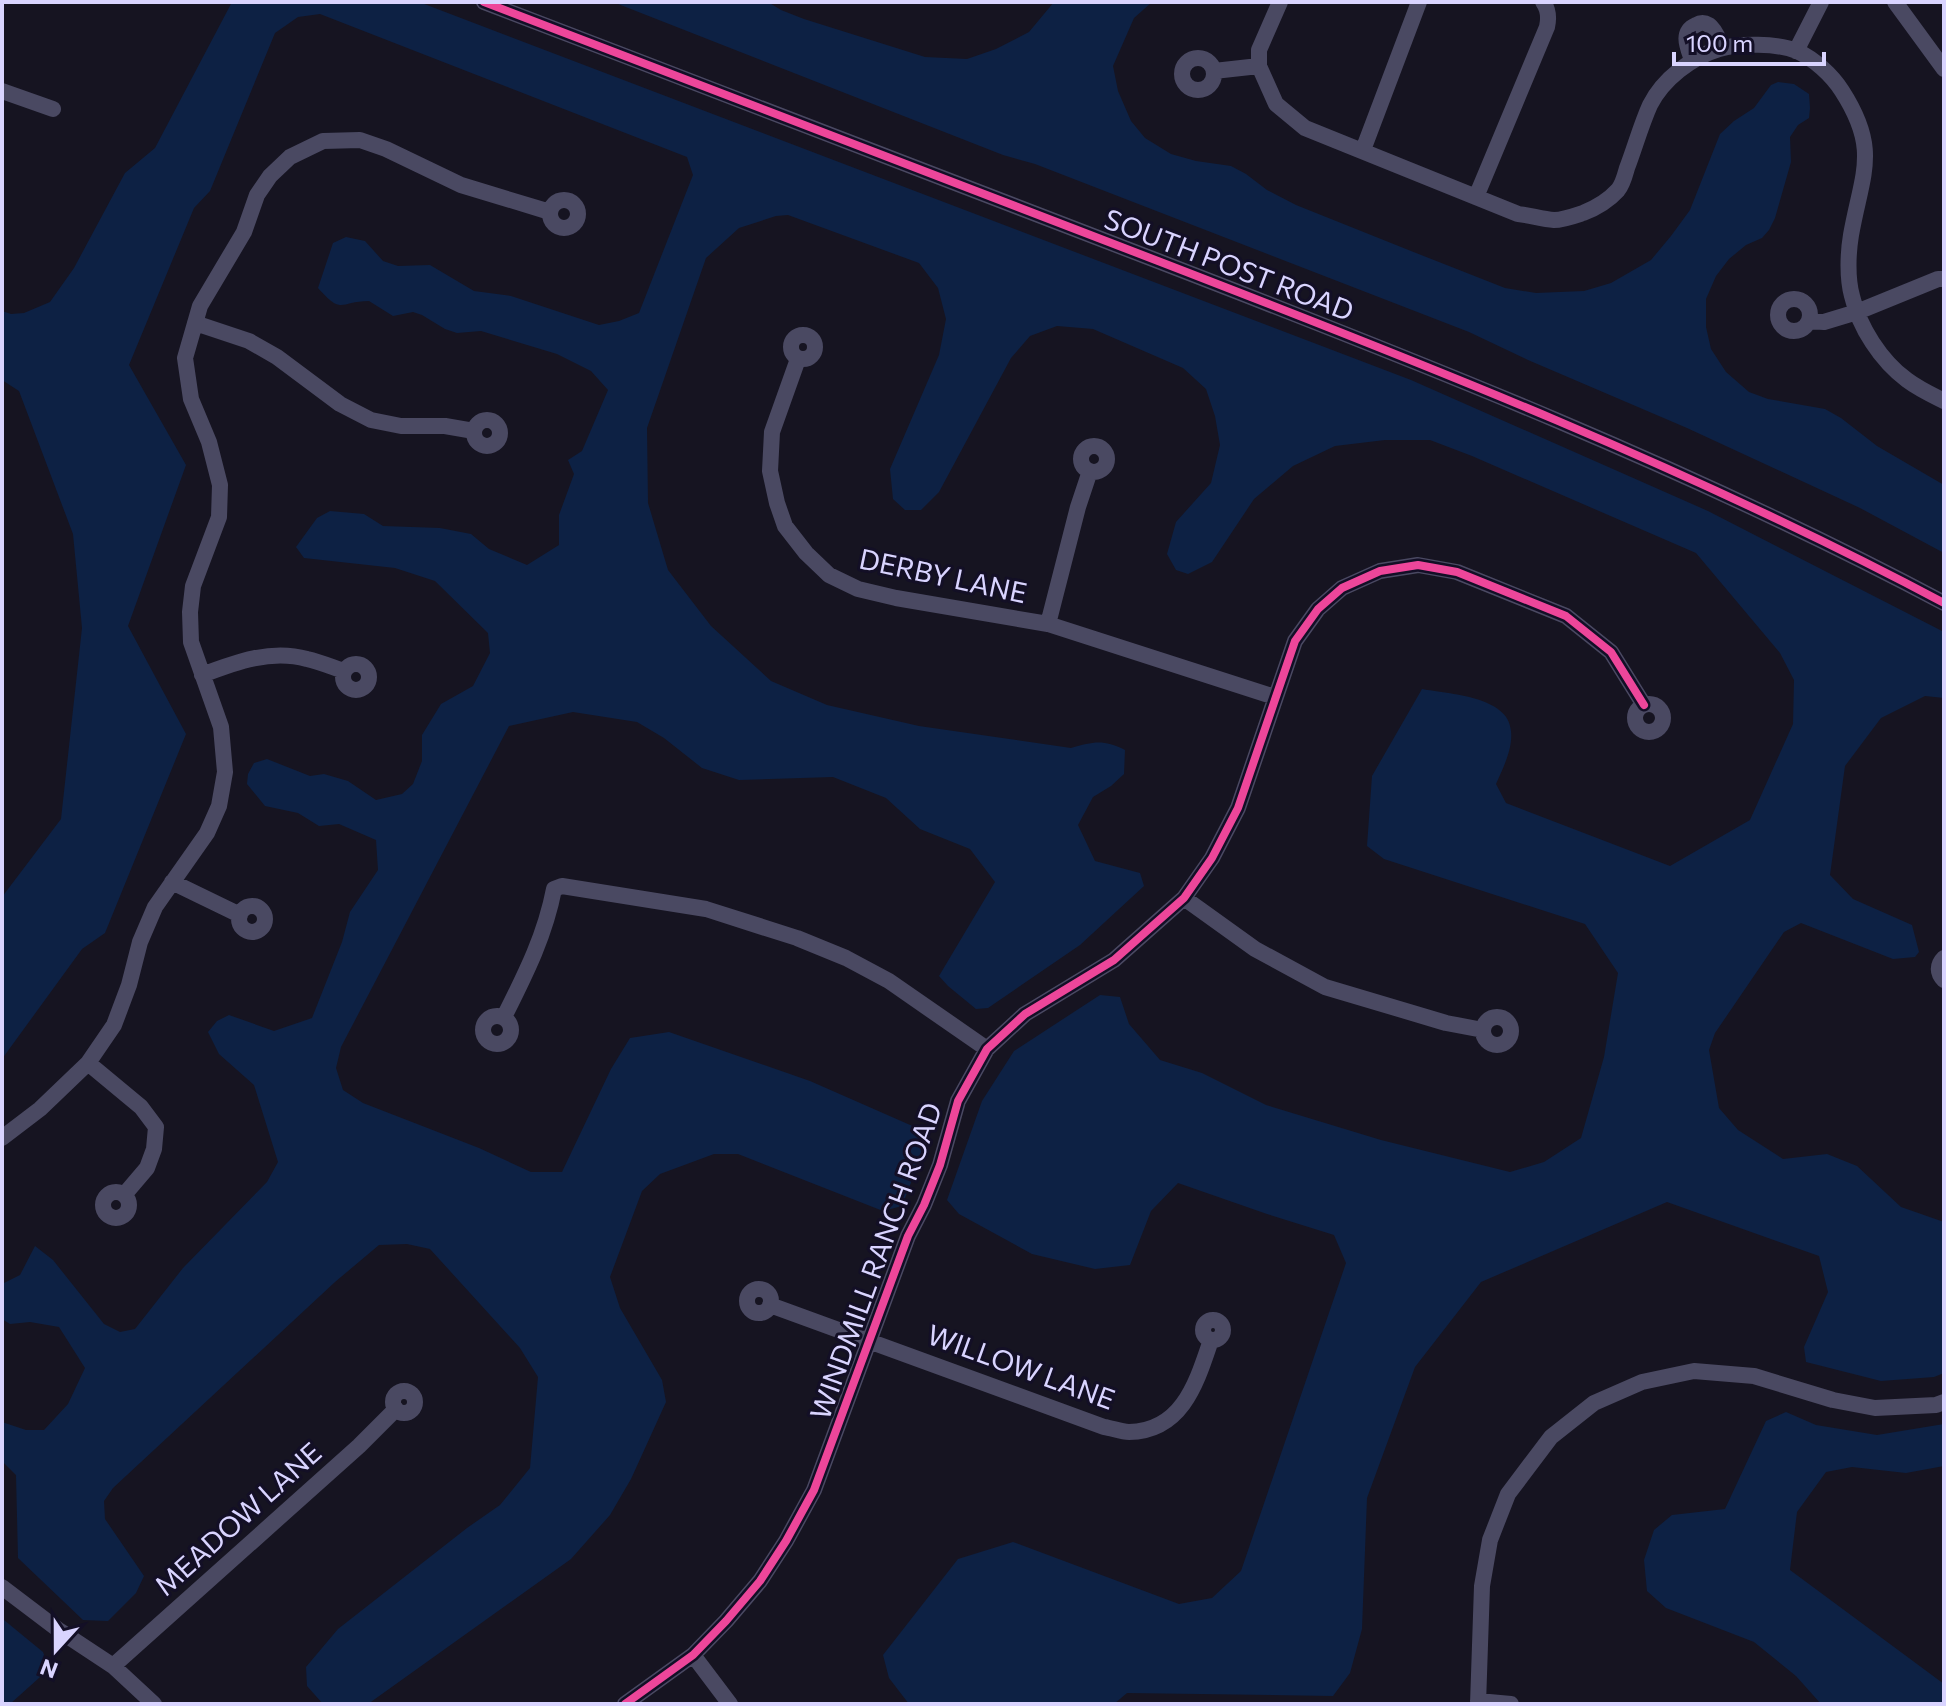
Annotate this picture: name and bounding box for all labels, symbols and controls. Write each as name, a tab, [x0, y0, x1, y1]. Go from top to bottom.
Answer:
scale bar	[1674, 16, 1824, 66]
text: 100 m	[1686, 28, 1753, 57]
street label: SOUTH POST ROAD	[1100, 201, 1359, 327]
street label: DERBY LANE	[856, 541, 1030, 609]
street label: WINDMILL RANCH ROAD	[802, 1098, 948, 1424]
street label: WILLOW LANE	[923, 1316, 1120, 1416]
street label: MEADOW LANE	[147, 1434, 328, 1602]
north arrow	[16, 1610, 96, 1690]
text: N	[36, 1654, 61, 1685]

